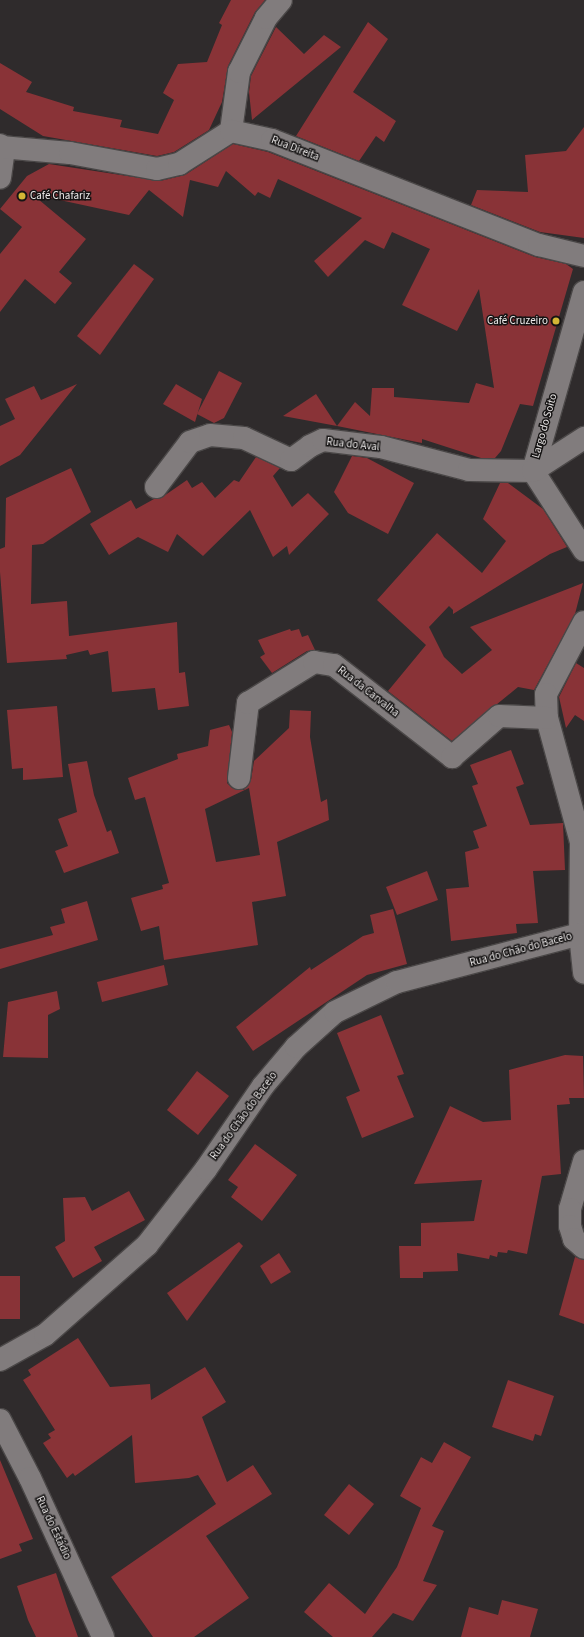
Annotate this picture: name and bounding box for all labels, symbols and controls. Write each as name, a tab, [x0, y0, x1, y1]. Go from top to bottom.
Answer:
street label: Rua Direita	[269, 134, 321, 164]
place label: Café Chafariz	[30, 189, 90, 203]
marker: Café Chafariz	[17, 191, 27, 201]
place label: Café Cruzeiro	[487, 314, 548, 328]
marker: Café Cruzeiro	[551, 316, 561, 326]
street label: Largo do Soito	[529, 392, 561, 460]
street label: Rua do Aval	[326, 436, 380, 454]
street label: Rua da Carvalha	[335, 664, 401, 720]
street label: Rua do Chão do Bacelo	[468, 930, 574, 970]
street label: Rua do Chão do Bacelo	[208, 1069, 280, 1163]
street label: Rua do Estádio	[33, 1494, 73, 1562]

